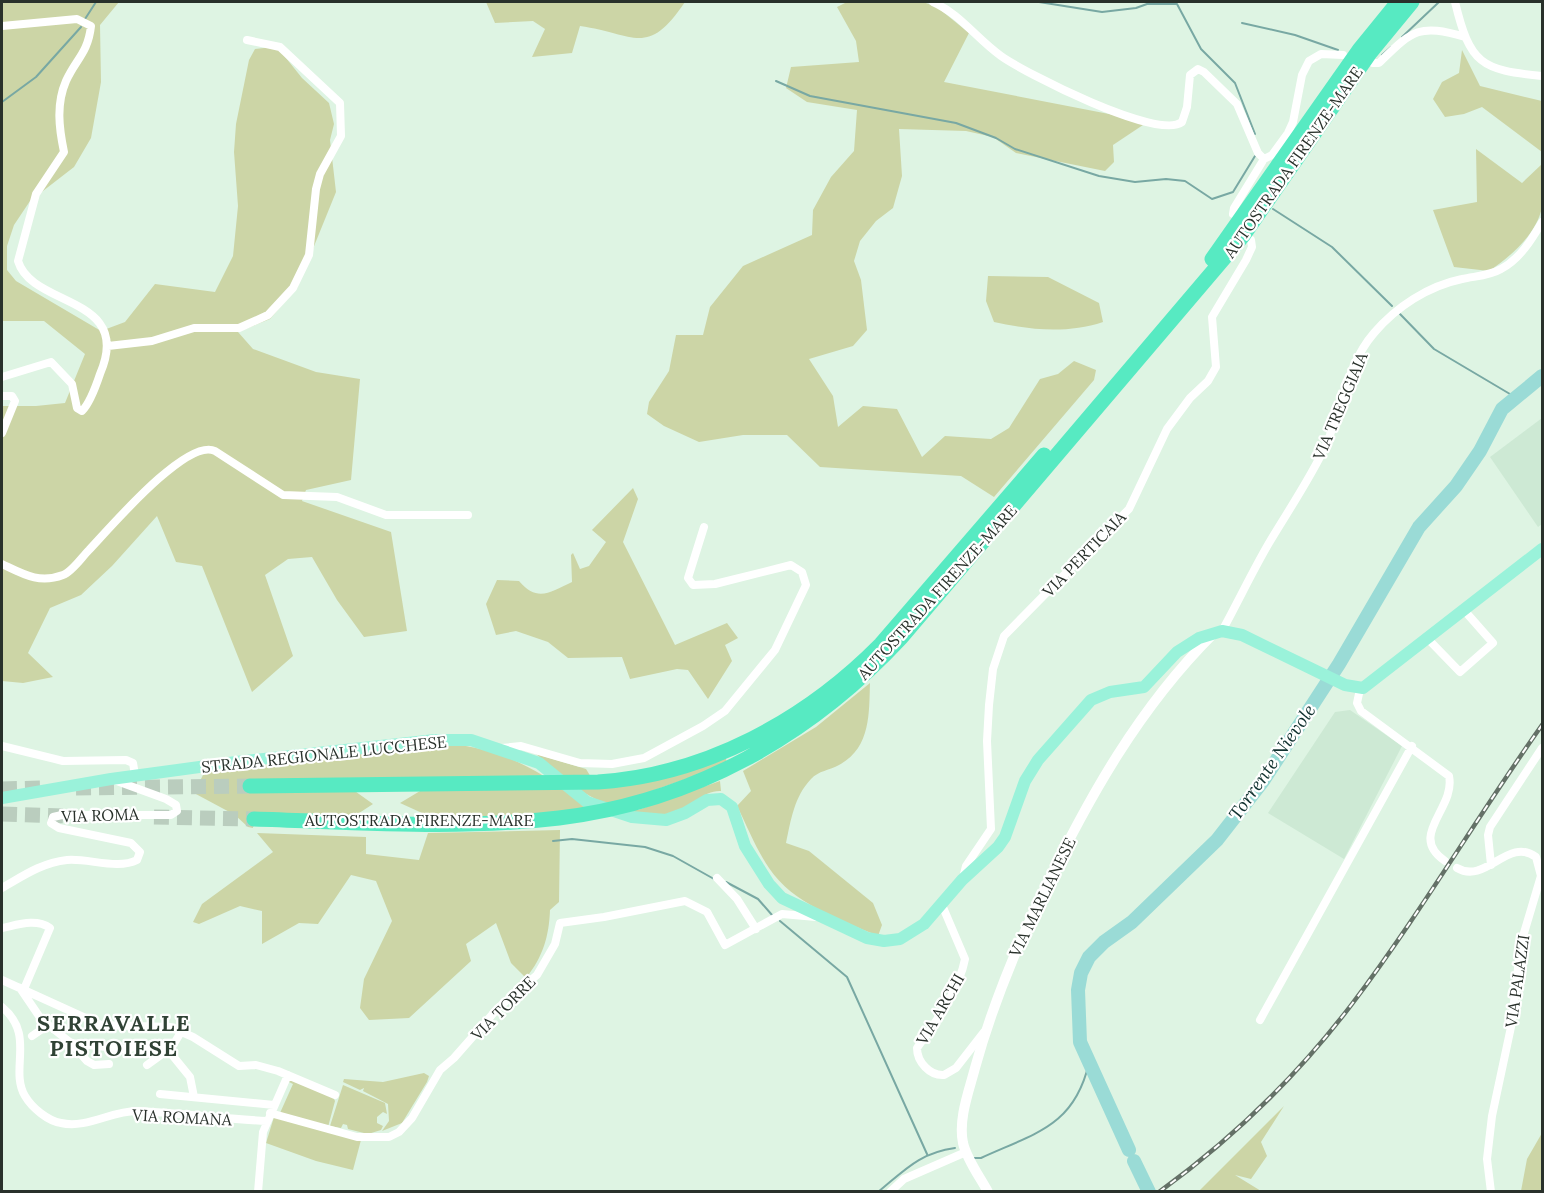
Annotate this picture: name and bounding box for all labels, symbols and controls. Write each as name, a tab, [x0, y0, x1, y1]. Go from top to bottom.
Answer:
street label: AUTOSTRADA FIRENZE-MARE	[1219, 63, 1367, 262]
street label: VIA TREGGIAIA	[1308, 348, 1372, 464]
street label: AUTOSTRADA FIRENZE-MARE	[852, 500, 1021, 684]
street label: VIA PERTICAIA	[1037, 506, 1131, 602]
water label: Torrente Nievole	[1223, 700, 1321, 824]
street label: STRADA REGIONALE LUCCHESE	[200, 731, 448, 777]
street label: VIA ROMA	[60, 804, 140, 826]
street label: AUTOSTRADA FIRENZE-MARE	[304, 810, 533, 830]
street label: VIA MARLIANESE	[1004, 834, 1080, 961]
street label: VIA PALAZZI	[1500, 933, 1533, 1030]
street label: VIA ARCHI	[911, 970, 968, 1049]
street label: VIA TORRE	[466, 972, 539, 1045]
district label: SERRAVALLE PISTOIESE	[37, 1009, 191, 1062]
street label: VIA ROMANA	[131, 1104, 233, 1130]

